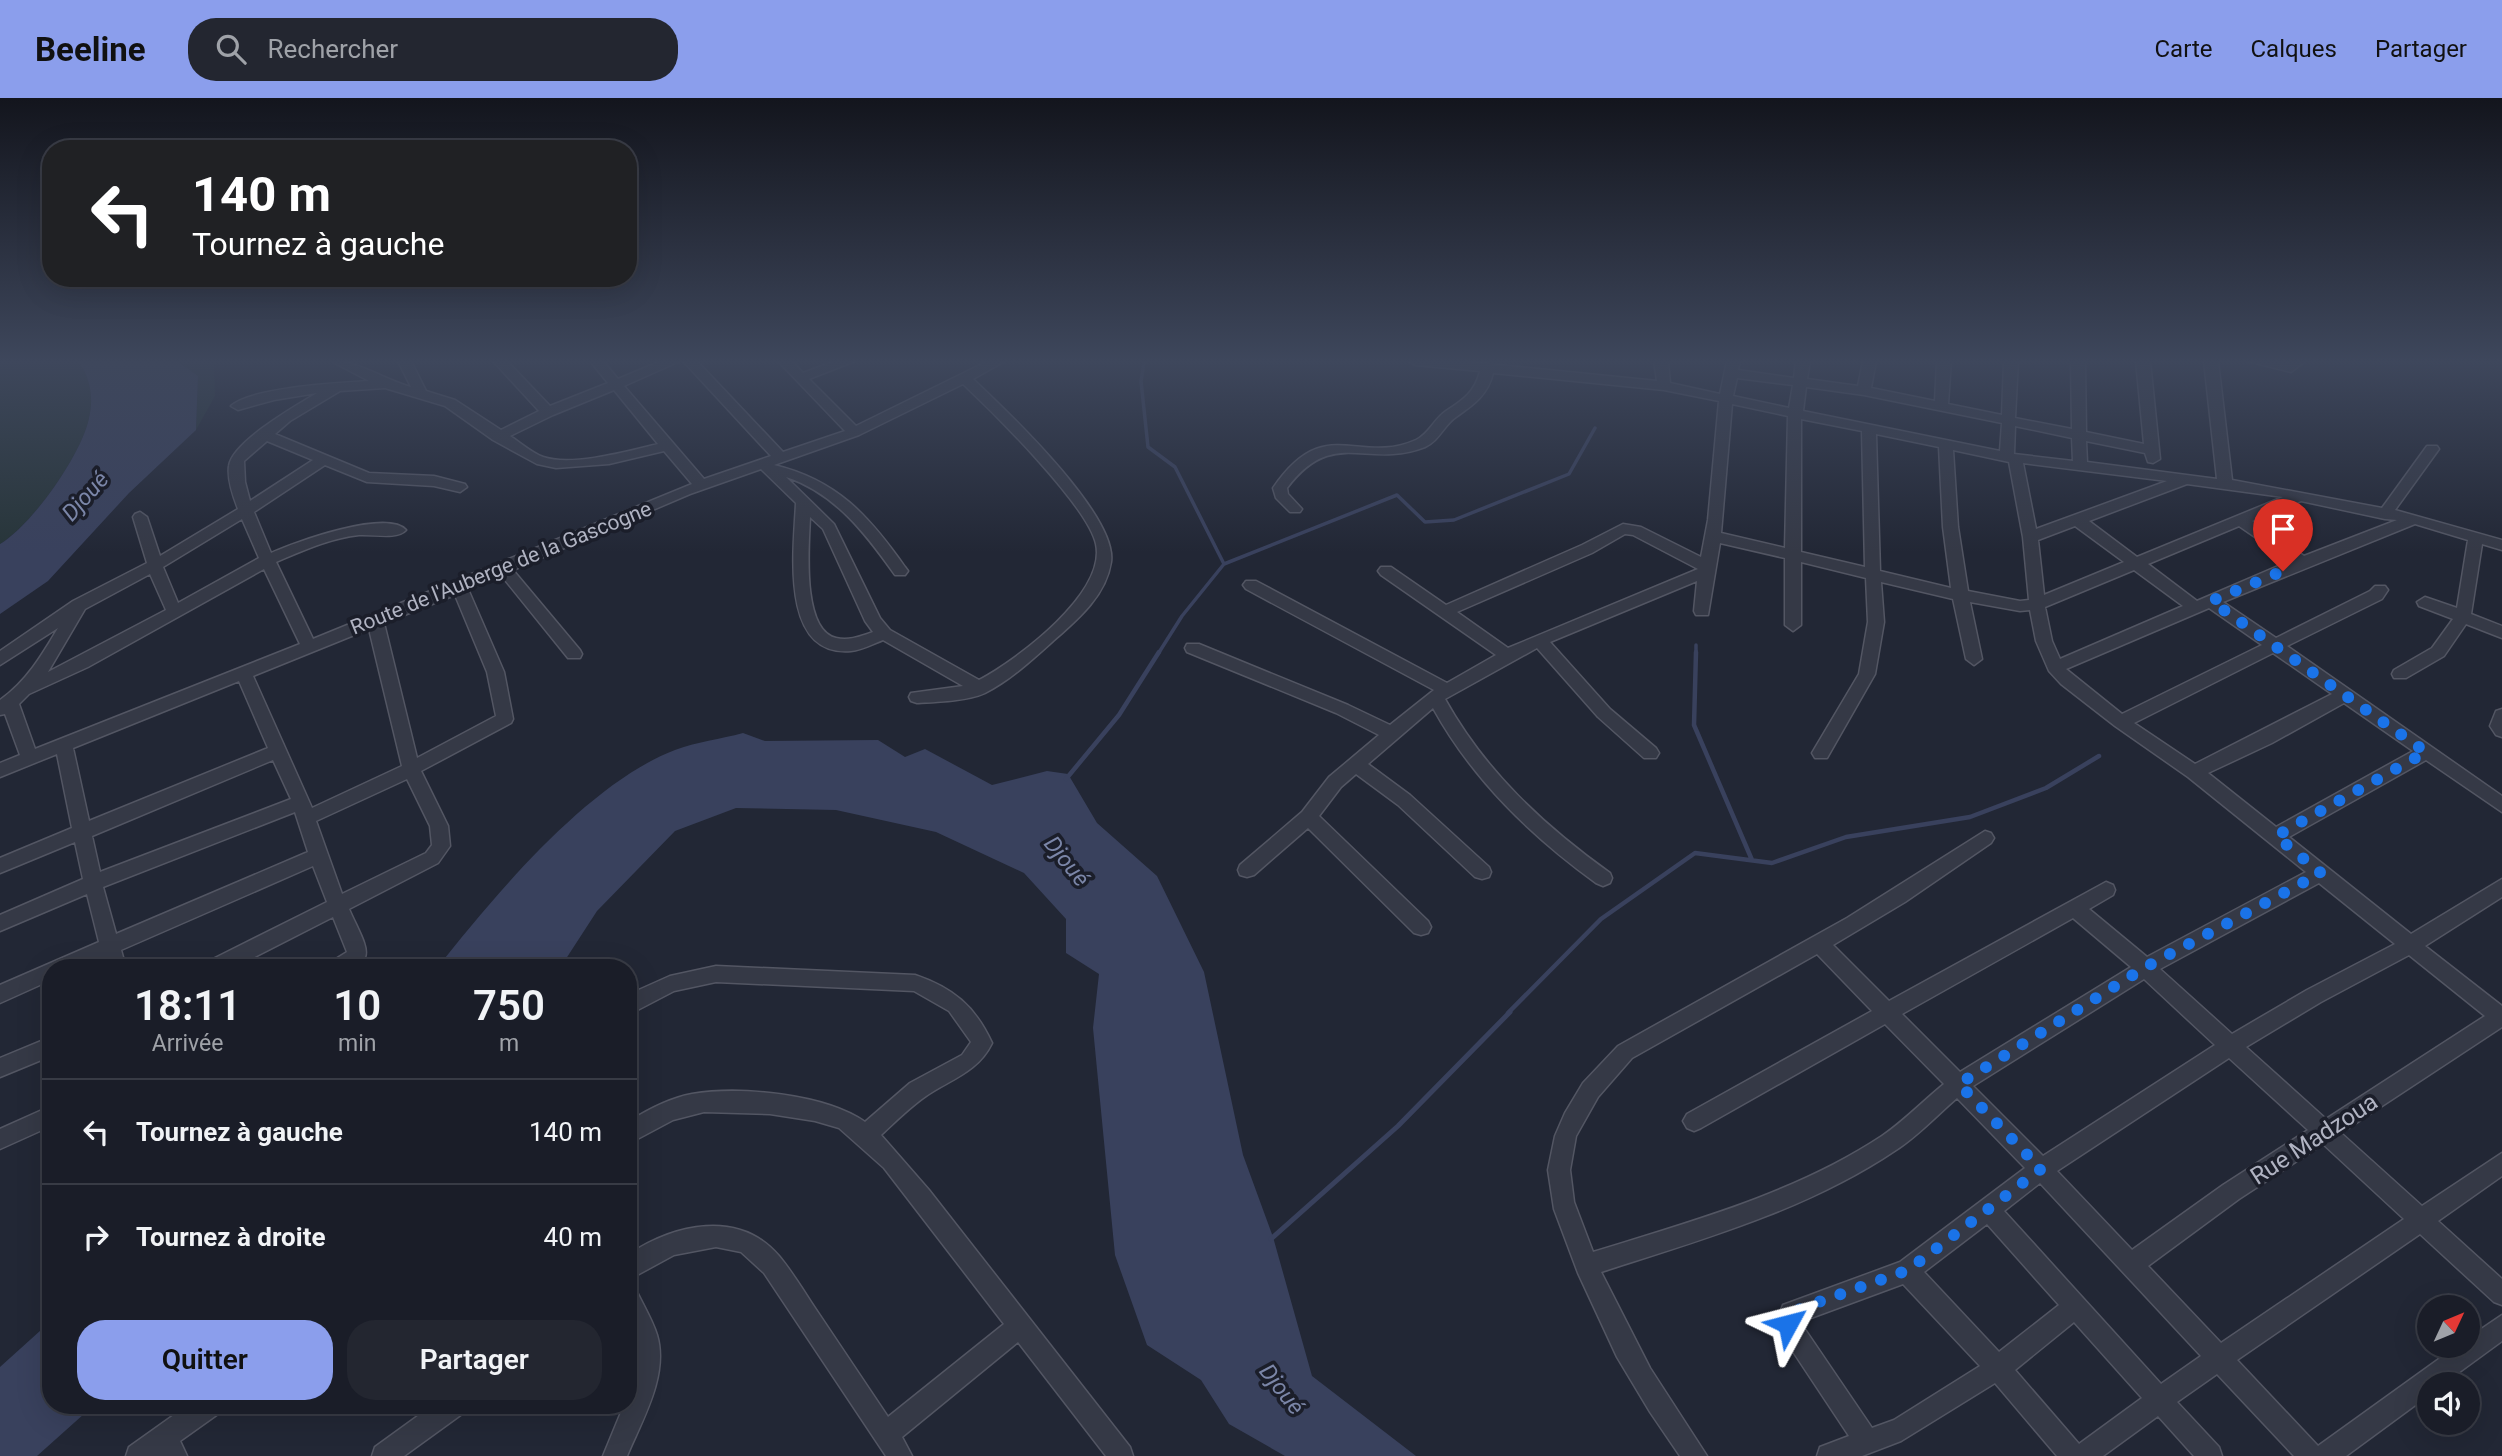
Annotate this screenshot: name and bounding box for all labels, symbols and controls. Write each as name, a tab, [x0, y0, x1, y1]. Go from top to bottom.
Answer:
search box	[188, 18, 678, 81]
text: Beeline	[35, 30, 146, 69]
icon: search	[212, 30, 250, 68]
text: Rechercher	[268, 34, 398, 64]
text: Carte	[2154, 35, 2212, 63]
text: Calques	[2250, 35, 2337, 63]
text: Partager	[2375, 35, 2467, 63]
text: 140 m	[192, 166, 331, 223]
icon: left	[77, 168, 168, 259]
text: Tournez à gauche	[192, 225, 444, 263]
water label: Djoué	[56, 466, 115, 526]
street label: Route de l'Auberge de la Gascogne	[347, 496, 655, 640]
pin	[2253, 499, 2313, 571]
icon: arrive	[2264, 510, 2302, 548]
water label: Djoué	[1038, 831, 1095, 892]
text: 18:11	[134, 981, 241, 1030]
text: 10	[333, 981, 381, 1030]
text: 750	[473, 981, 545, 1030]
text: Arrivée	[152, 1030, 223, 1057]
text: min	[338, 1030, 376, 1057]
text: m	[499, 1030, 519, 1057]
street label: Rue Madzoua	[2245, 1088, 2383, 1190]
icon: left	[77, 1113, 115, 1151]
text: Tournez à gauche	[136, 1117, 343, 1147]
text: 140 m	[529, 1117, 602, 1147]
icon: right	[77, 1218, 115, 1256]
text: Tournez à droite	[136, 1222, 326, 1252]
text: 40 m	[544, 1222, 602, 1252]
position arrow	[1751, 1287, 1825, 1361]
north arrow	[2417, 1295, 2480, 1358]
map controls	[2417, 1295, 2480, 1435]
button: Quitter	[77, 1320, 333, 1400]
button: Partager	[347, 1320, 602, 1400]
water label: Djoué	[1253, 1359, 1310, 1420]
button: sound	[2417, 1372, 2480, 1435]

